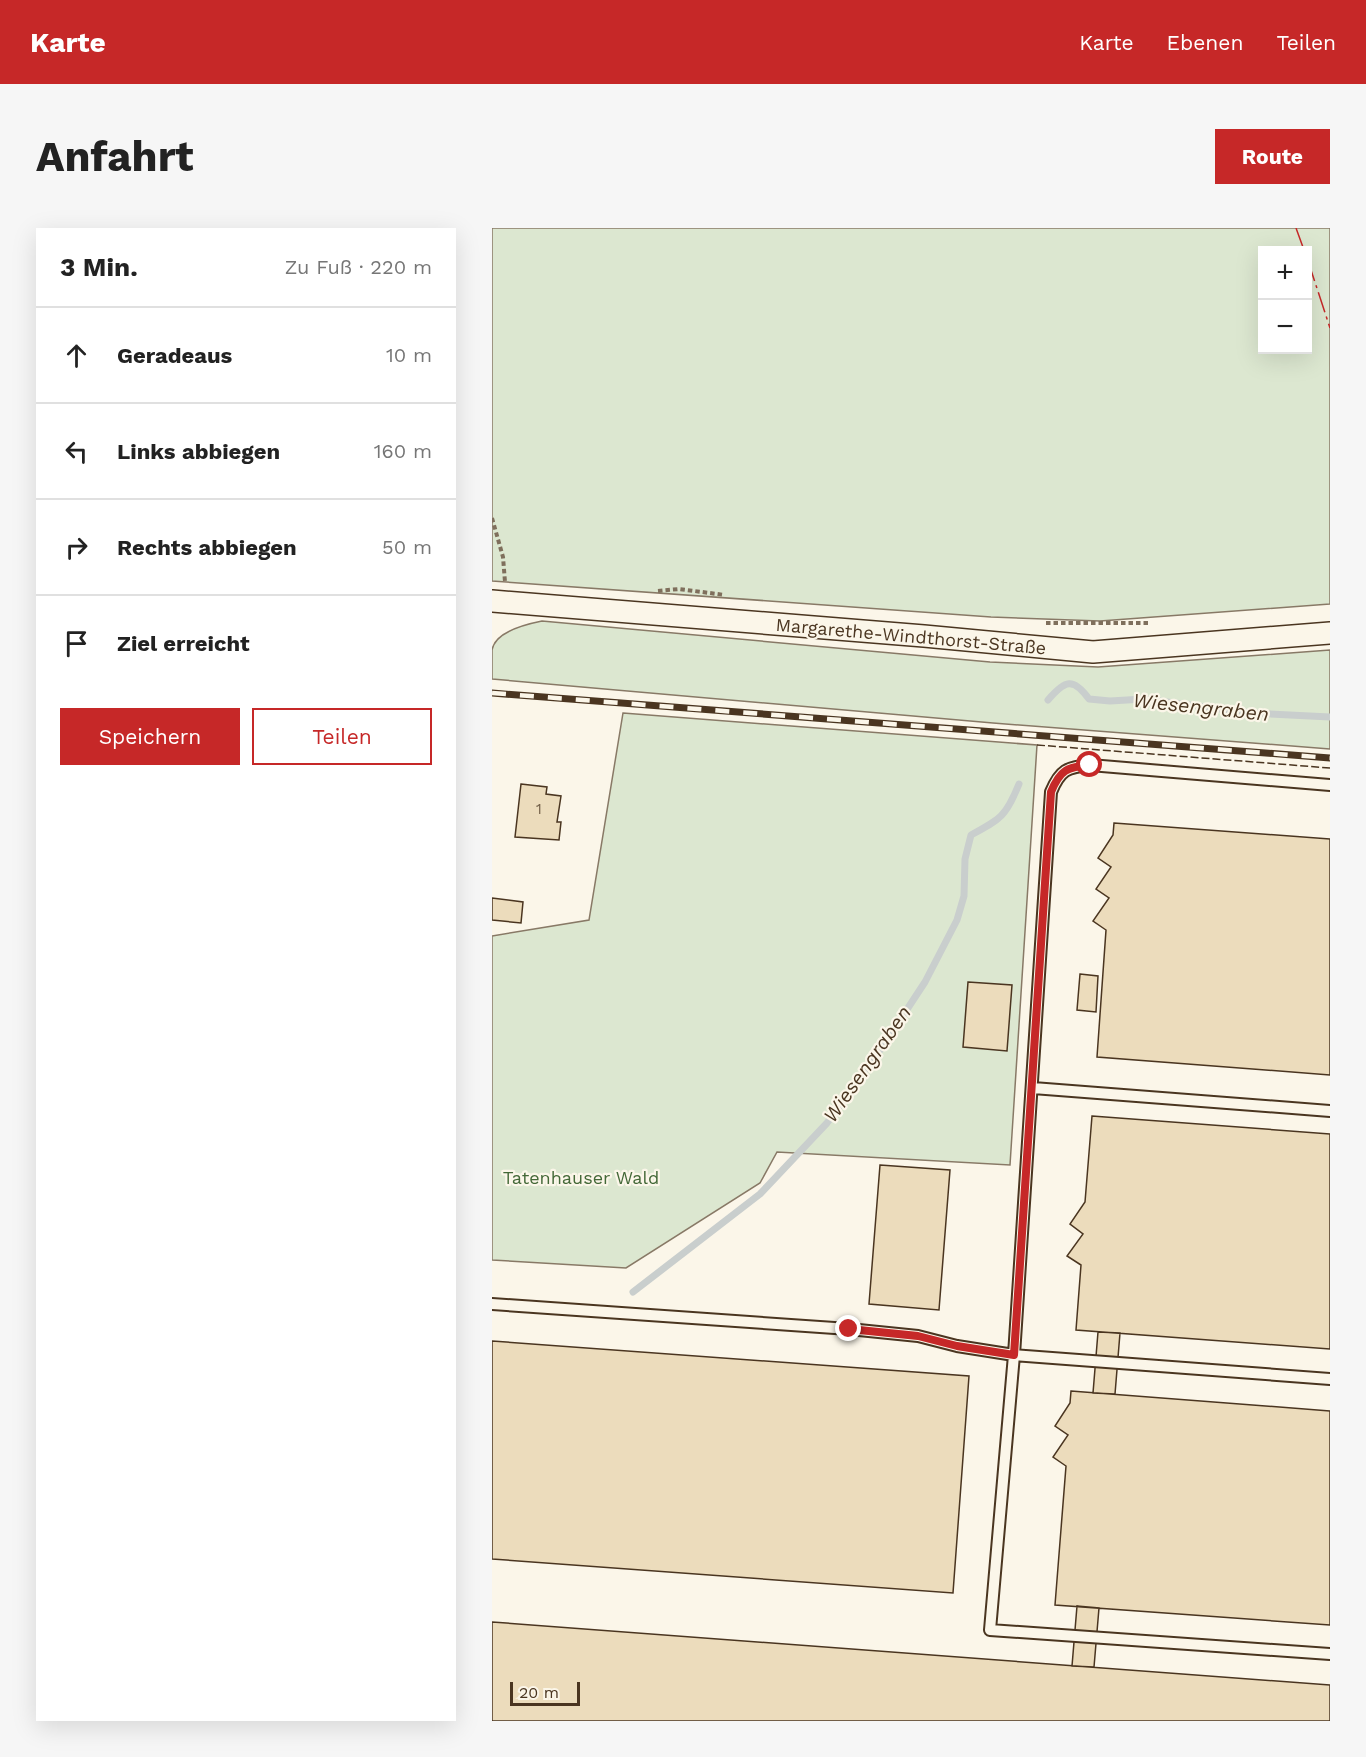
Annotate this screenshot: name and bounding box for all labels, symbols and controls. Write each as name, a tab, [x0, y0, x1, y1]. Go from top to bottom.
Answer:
text: Karte	[30, 26, 106, 59]
text: Karte	[1079, 30, 1134, 55]
text: Ebenen	[1167, 30, 1243, 55]
text: Teilen	[1276, 30, 1336, 55]
button: Route	[1215, 129, 1330, 184]
text: Anfahrt	[36, 132, 194, 181]
map controls	[1258, 246, 1312, 354]
button: +	[1258, 246, 1312, 300]
text: 3 Min.	[60, 252, 138, 282]
text: Zu Fuß · 220 m	[285, 255, 432, 279]
button: −	[1258, 300, 1312, 354]
icon: ahead	[60, 339, 93, 372]
text: Geradeaus	[117, 343, 232, 368]
text: 10 m	[386, 343, 432, 367]
icon: left	[60, 435, 93, 468]
text: Links abbiegen	[117, 439, 280, 464]
text: 160 m	[374, 439, 432, 463]
icon: right	[60, 531, 93, 564]
text: Rechts abbiegen	[117, 535, 297, 560]
text: 50 m	[382, 535, 432, 559]
street label: Margarethe-Windthorst-Straße	[775, 614, 1047, 658]
icon: arrive	[60, 627, 93, 660]
text: Ziel erreicht	[117, 631, 250, 656]
water label: Wiesengraben	[1132, 688, 1270, 726]
button: Speichern	[60, 708, 240, 765]
button: Teilen	[252, 708, 432, 765]
route start	[1076, 751, 1102, 777]
house number: 1	[536, 800, 542, 818]
water label: Wiesengraben	[818, 1001, 916, 1127]
park label: Tatenhauser Wald	[503, 1167, 659, 1188]
route end	[835, 1315, 861, 1341]
scale bar	[510, 1679, 580, 1706]
text: 20 m	[519, 1683, 559, 1702]

